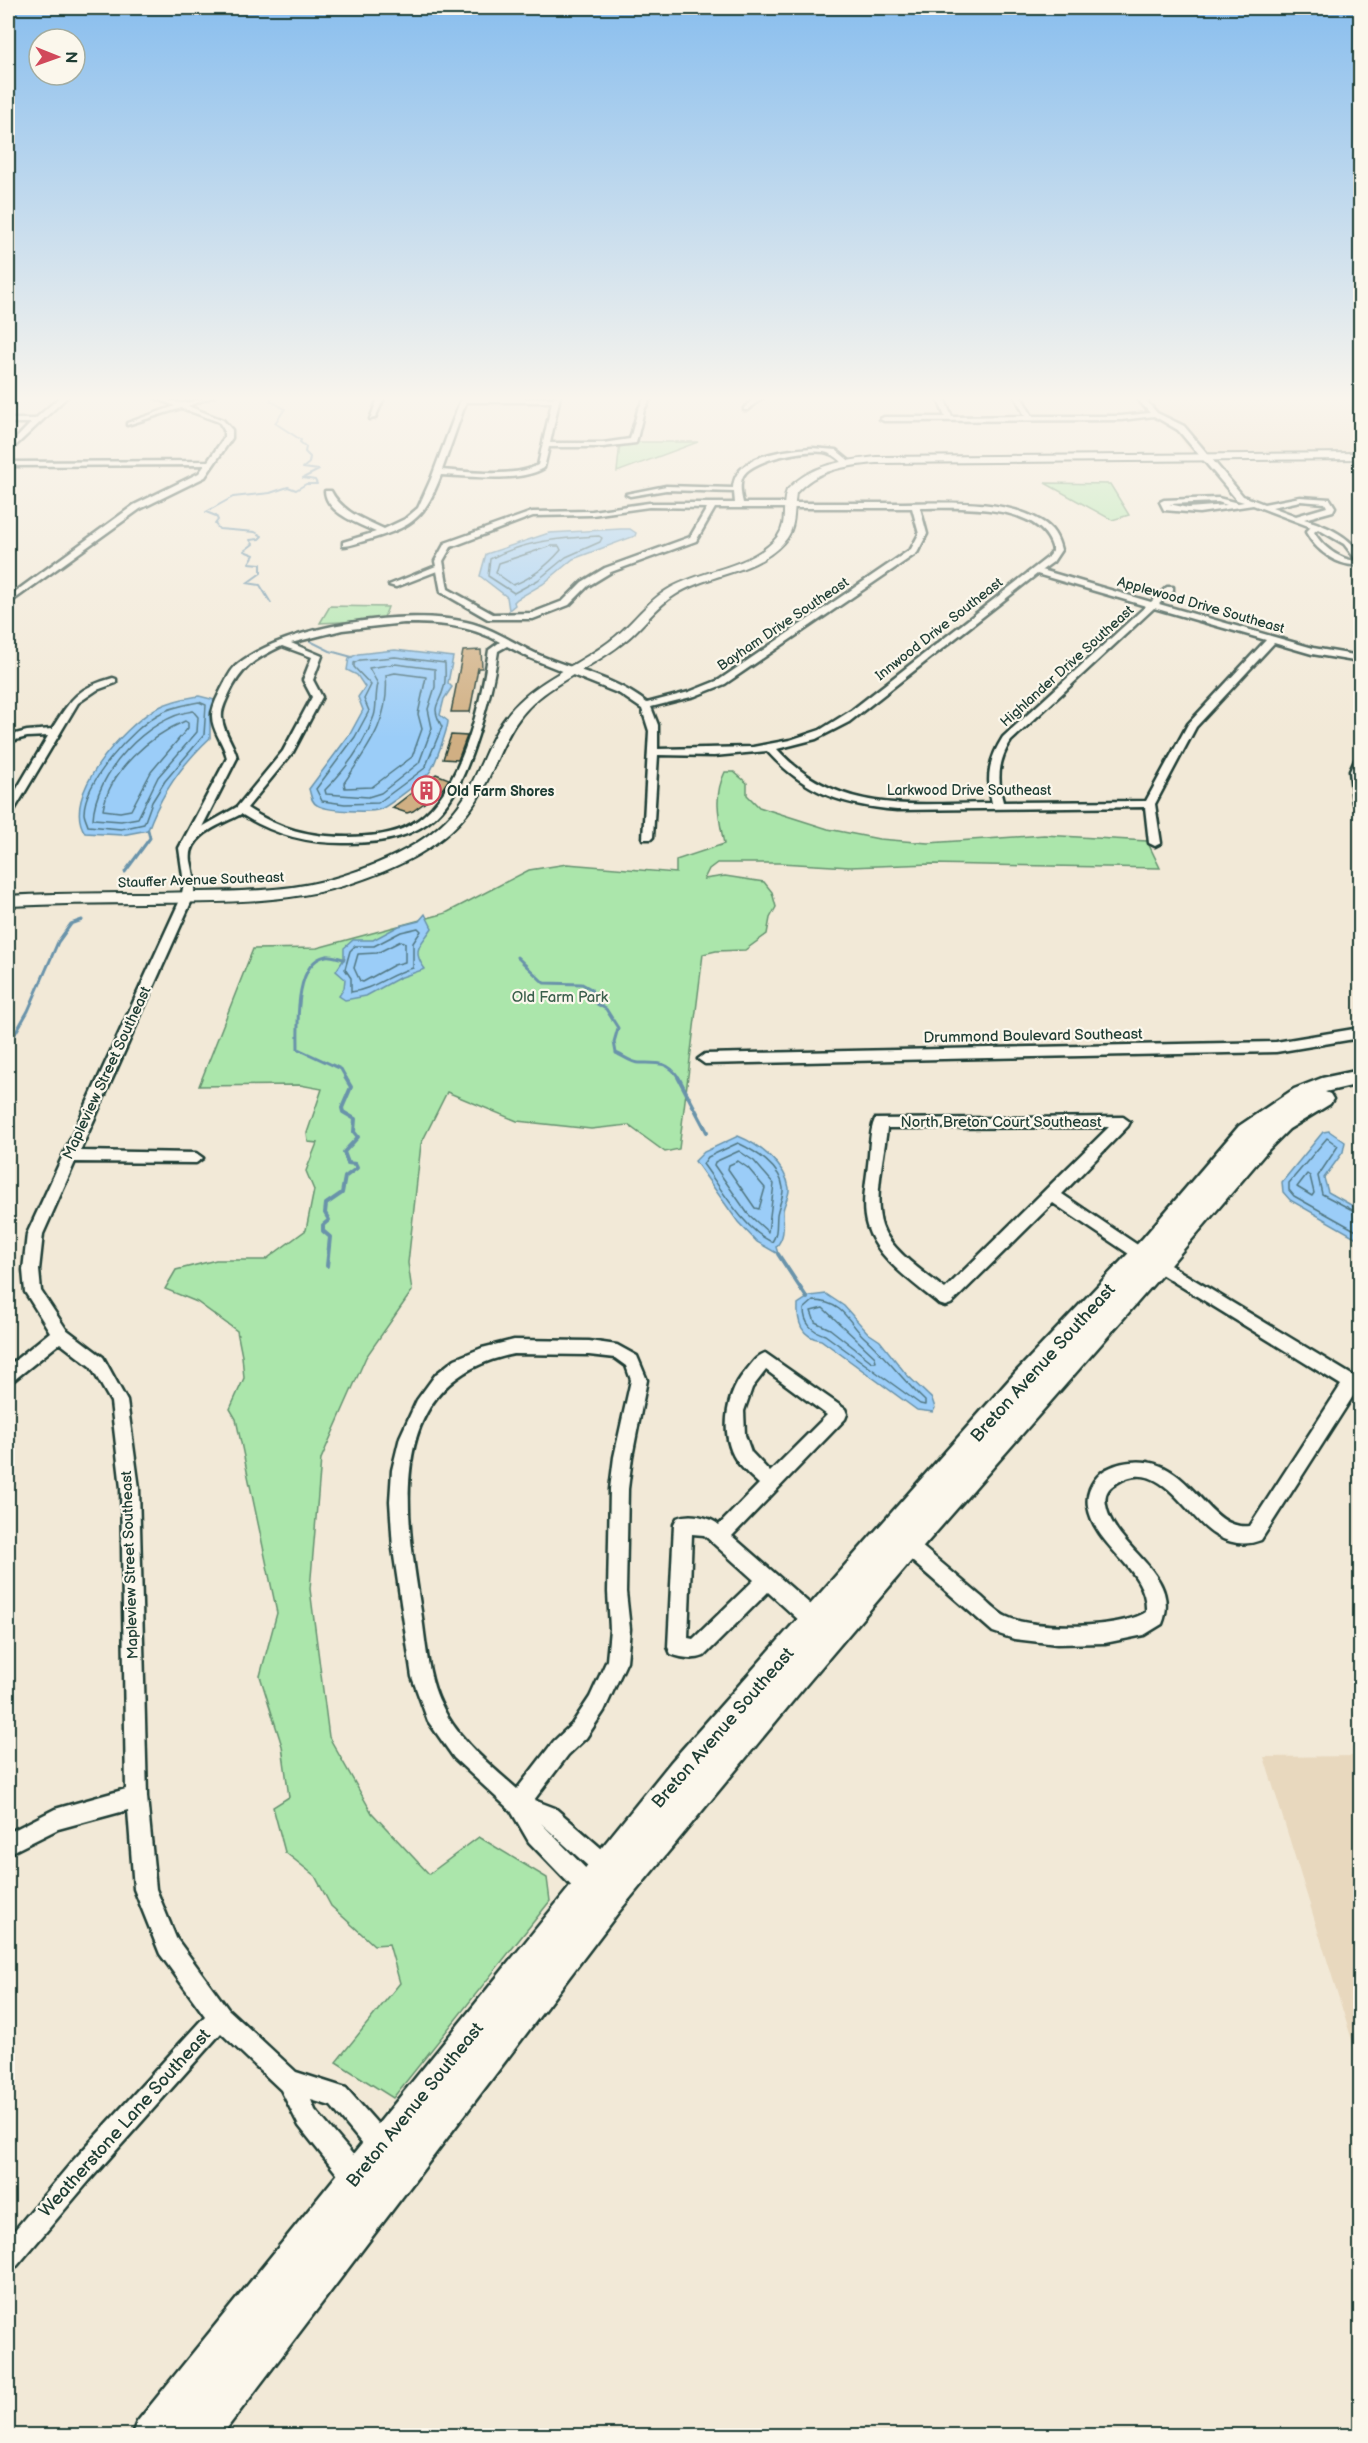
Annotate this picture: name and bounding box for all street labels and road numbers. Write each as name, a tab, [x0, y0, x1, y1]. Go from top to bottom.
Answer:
street label: Bayham Drive Southeast	[714, 573, 853, 674]
street label: Applewood Drive Southeast	[1115, 573, 1287, 637]
street label: Innwood Drive Southeast	[872, 574, 1007, 684]
street label: Highlander Drive Southeast	[997, 601, 1138, 730]
street label: Larkwood Drive Southeast	[887, 782, 1052, 799]
street label: Stauffer Avenue Southeast	[118, 869, 285, 891]
street label: Mapleview Street Southeast	[59, 983, 156, 1163]
street label: Drummond Boulevard Southeast	[923, 1025, 1143, 1047]
street label: North Breton Court Southeast	[900, 1113, 1102, 1132]
street label: Breton Avenue Southeast	[966, 1279, 1120, 1447]
street label: Mapleview Street Southeast	[117, 1470, 143, 1660]
street label: Breton Avenue Southeast	[647, 1643, 799, 1813]
street label: Breton Avenue Southeast	[342, 2018, 488, 2192]
street label: Weatherstone Lane Southeast	[35, 2024, 215, 2221]

